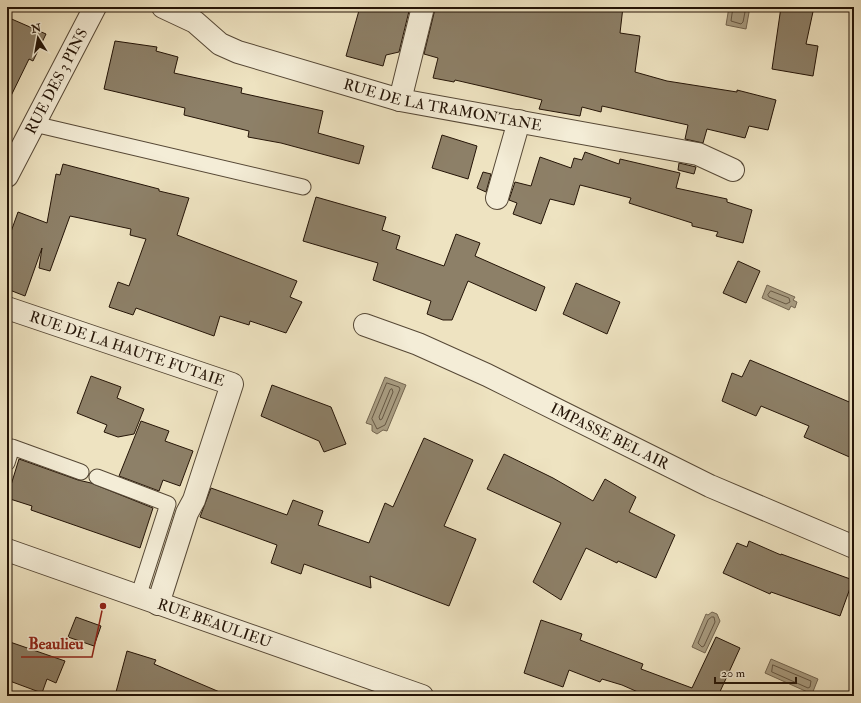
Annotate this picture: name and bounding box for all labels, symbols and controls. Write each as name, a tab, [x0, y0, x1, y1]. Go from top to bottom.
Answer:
north arrow	[18, 18, 58, 58]
street label: RUE DES 3 PINS	[21, 25, 91, 137]
street label: RUE DE LA TRAMONTANE	[341, 74, 544, 135]
street label: RUE DE LA HAUTE FUTAIE	[27, 307, 228, 391]
street label: IMPASSE BEL AIR	[547, 399, 673, 474]
street label: RUE BEAULIEU	[155, 594, 274, 652]
callout: Beaulieu	[21, 629, 92, 657]
text: Beaulieu	[28, 634, 84, 654]
scale bar	[715, 659, 796, 685]
text: 20 m	[721, 666, 746, 681]

